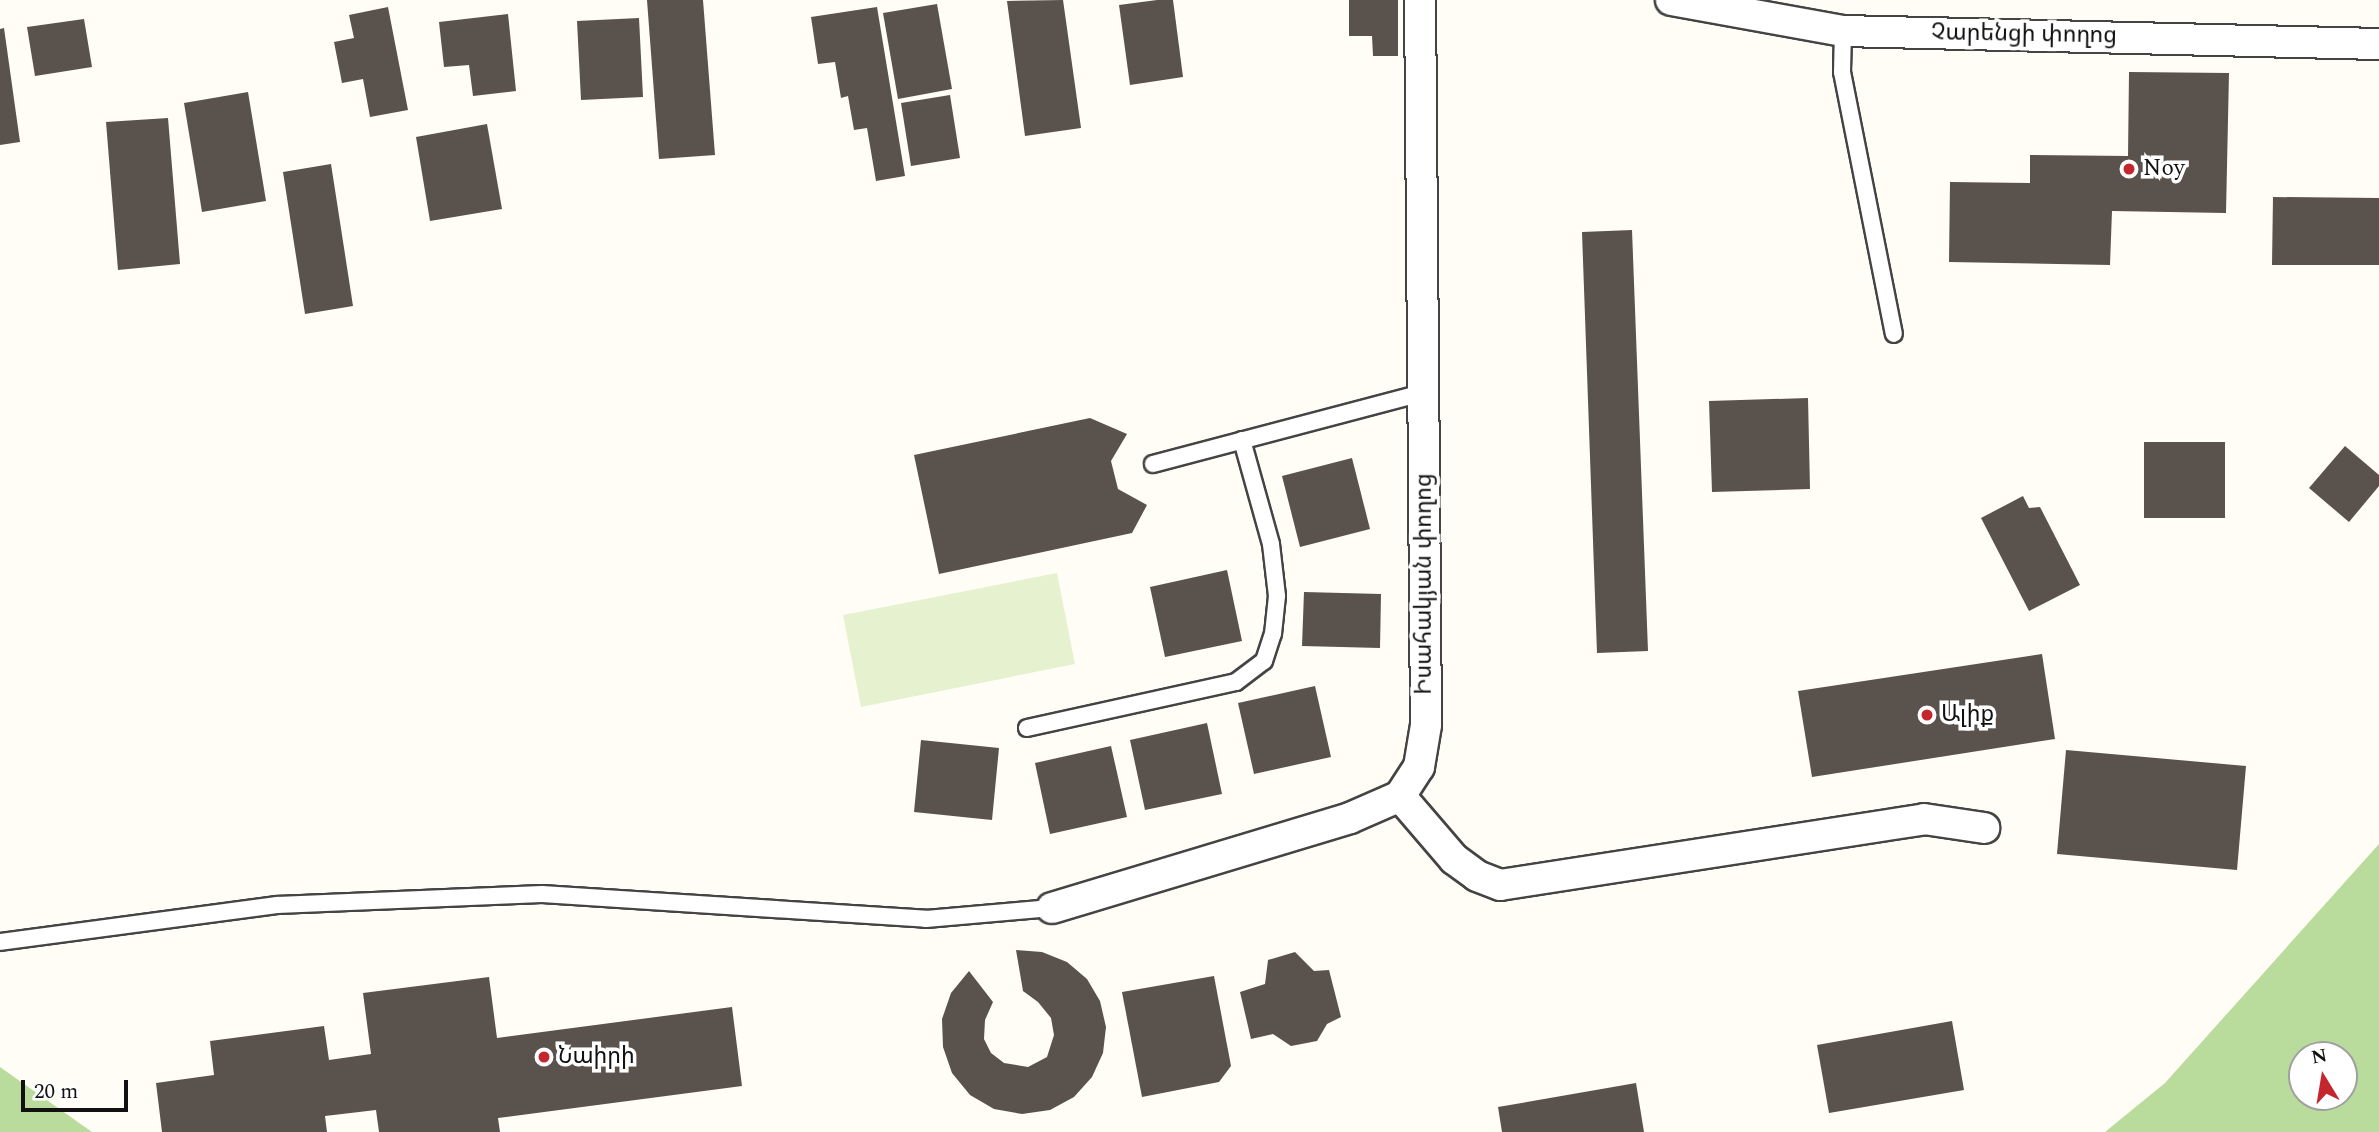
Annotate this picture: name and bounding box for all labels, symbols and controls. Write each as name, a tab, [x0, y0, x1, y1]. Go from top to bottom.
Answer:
street label: Չարենցի փողոց	[1931, 20, 2117, 50]
place label: Noy	[2143, 155, 2185, 183]
marker: Noy	[2121, 161, 2137, 177]
street label: Իսահակյան փողոց	[1411, 473, 1439, 695]
place label: Ալիք	[1941, 701, 1994, 729]
marker: Ալիք	[1919, 707, 1935, 723]
north arrow	[2288, 1041, 2358, 1111]
text: N	[2309, 1041, 2330, 1073]
place label: Նաիրի	[558, 1043, 635, 1071]
marker: Նաիրի	[536, 1049, 552, 1065]
scale bar	[24, 1066, 131, 1110]
text: 20 m	[34, 1076, 78, 1108]

